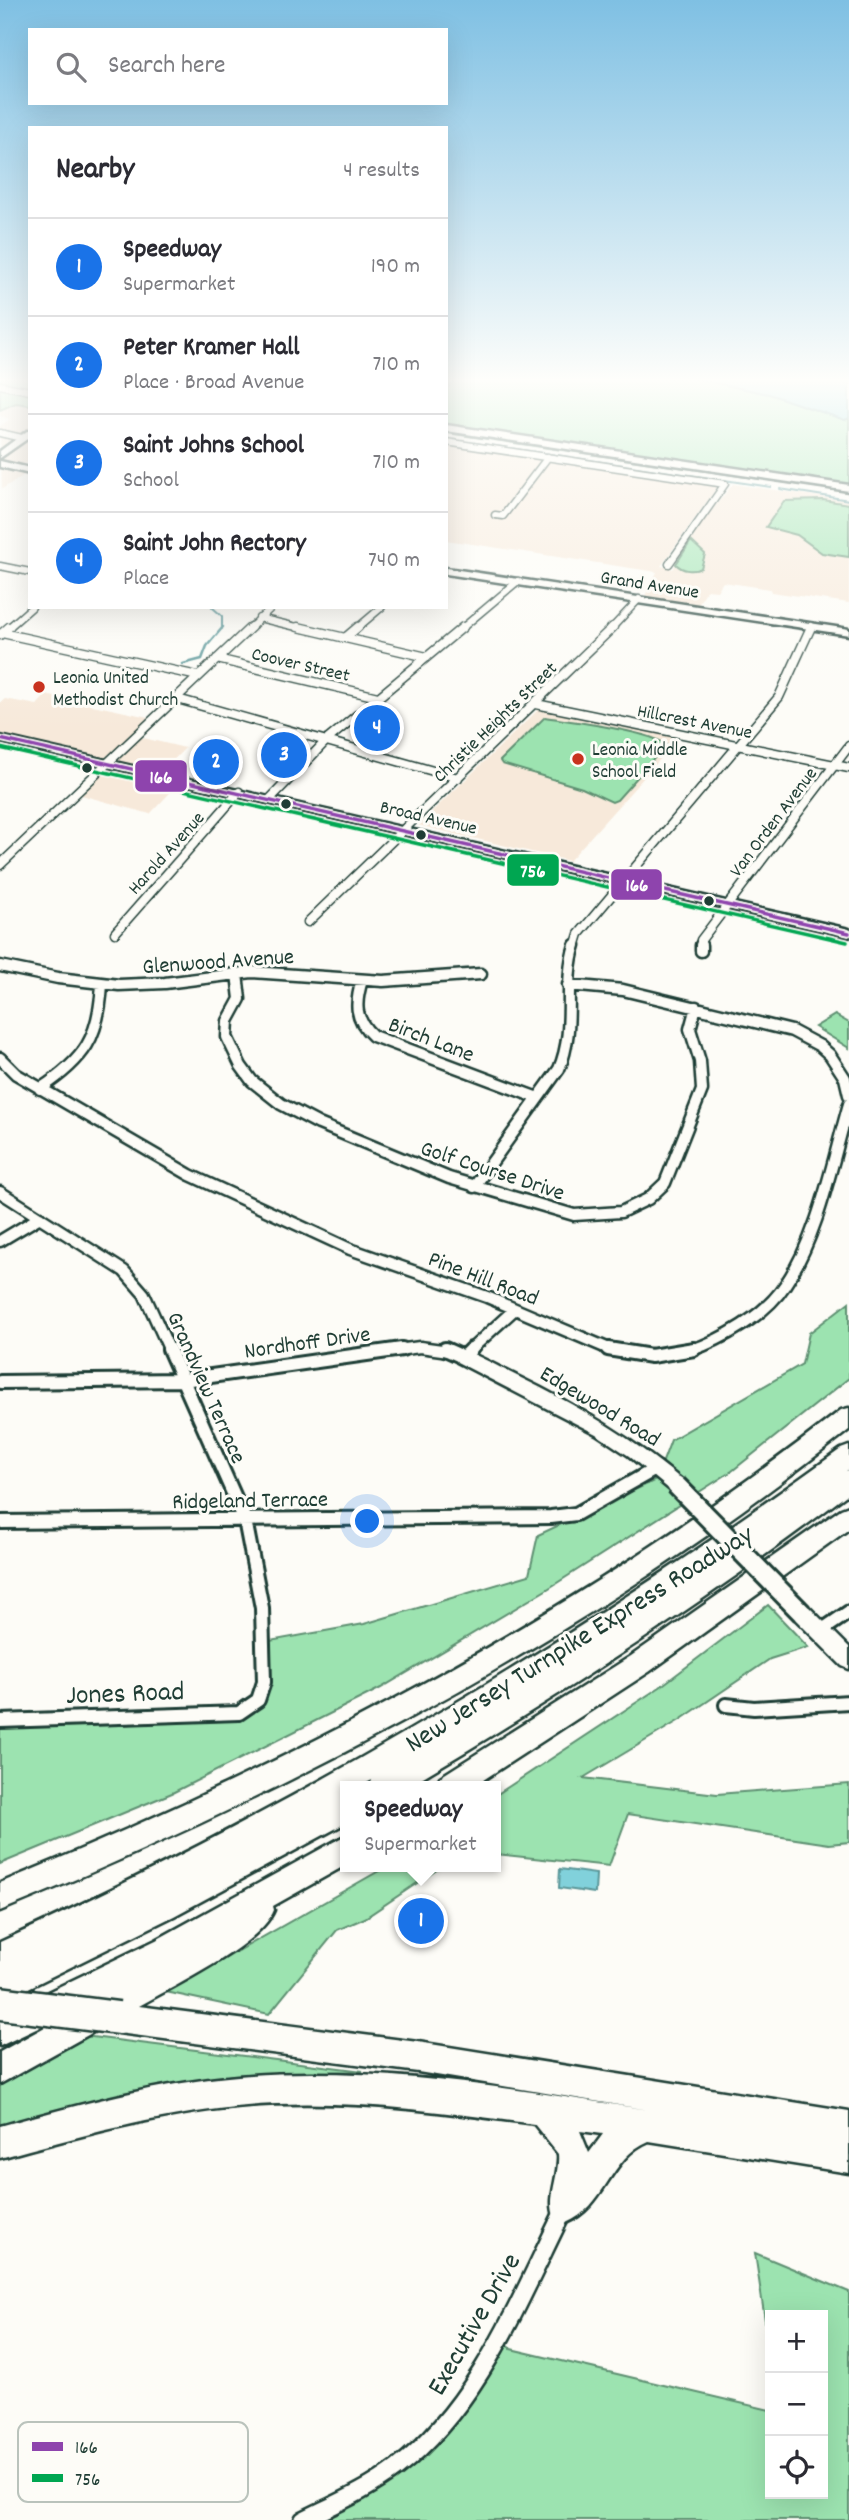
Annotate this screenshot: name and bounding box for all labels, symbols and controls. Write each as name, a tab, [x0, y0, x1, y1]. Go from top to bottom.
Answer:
search box	[28, 28, 448, 105]
icon: search	[52, 48, 90, 86]
text: Search here	[108, 48, 226, 85]
text: Nearby	[56, 150, 134, 193]
text: 4 results	[343, 155, 420, 188]
text: Speedway	[123, 232, 221, 269]
text: 1	[76, 251, 82, 284]
text: 190 m	[371, 251, 420, 284]
text: Supermarket	[123, 269, 235, 302]
text: Peter Kramer Hall	[123, 330, 300, 367]
text: 2	[74, 349, 84, 382]
text: 710 m	[373, 349, 420, 382]
text: Place · Broad Avenue	[123, 367, 304, 400]
text: Saint Johns School	[123, 428, 304, 465]
text: 3	[74, 447, 84, 480]
text: 710 m	[373, 447, 420, 480]
text: School	[123, 465, 179, 498]
text: Saint John Rectory	[123, 526, 306, 563]
text: 4	[74, 545, 84, 578]
text: 740 m	[368, 545, 420, 578]
text: Place	[123, 563, 169, 596]
street label: Grand Avenue	[598, 565, 701, 608]
street label: Coover Street	[248, 642, 352, 691]
street label: Christie Heights Street	[428, 657, 565, 790]
place label: Leonia United Methodist Church	[53, 666, 178, 715]
marker: Leonia United Methodist Church	[31, 679, 47, 695]
street label: Hillcrest Avenue	[634, 699, 754, 748]
pin: 4	[354, 702, 400, 754]
pin: 3	[261, 729, 307, 781]
pin: 2	[193, 736, 239, 788]
place label: Leonia Middle School Field	[592, 738, 687, 787]
marker: Leonia Middle School Field	[570, 751, 586, 767]
line badge: 166	[134, 759, 188, 793]
unlabelled marker	[80, 761, 94, 775]
street label: Van Orden Avenue	[724, 762, 825, 884]
text: 166	[150, 766, 172, 793]
street label: Broad Avenue	[377, 795, 479, 844]
unlabelled marker	[279, 797, 293, 811]
street label: Harold Avenue	[123, 807, 212, 902]
unlabelled marker	[414, 828, 428, 842]
line badge: 756	[506, 853, 560, 887]
text: 756	[520, 860, 546, 887]
line badge: 166	[610, 868, 663, 901]
text: 166	[626, 874, 648, 901]
unlabelled marker	[702, 894, 716, 908]
street label: Glenwood Avenue	[141, 942, 295, 985]
street label: Birch Lane	[383, 1010, 479, 1073]
street label: Golf Course Drive	[415, 1133, 568, 1211]
street label: Pine Hill Road	[423, 1244, 543, 1316]
street label: Grandview Terrace	[157, 1307, 253, 1470]
street label: Nordhoff Drive	[242, 1319, 373, 1370]
street label: Edgewood Road	[533, 1359, 666, 1457]
street label: Ridgeland Terrace	[172, 1485, 328, 1520]
your location	[350, 1504, 384, 1538]
street label: New Jersey Turnpike Express Roadway	[399, 1517, 763, 1765]
street label: Jones Road	[65, 1674, 185, 1718]
popup	[340, 1781, 501, 1872]
text: Speedway	[364, 1792, 462, 1829]
text: Supermarket	[364, 1829, 477, 1862]
pin: 1	[398, 1895, 444, 1947]
street label: Executive Drive	[419, 2247, 533, 2404]
map controls	[765, 2310, 828, 2499]
button: +	[765, 2310, 828, 2373]
button: −	[765, 2373, 828, 2436]
legend	[18, 2422, 248, 2502]
text: 166	[75, 2436, 98, 2463]
button: locate	[765, 2436, 828, 2499]
text: 756	[75, 2468, 100, 2495]

